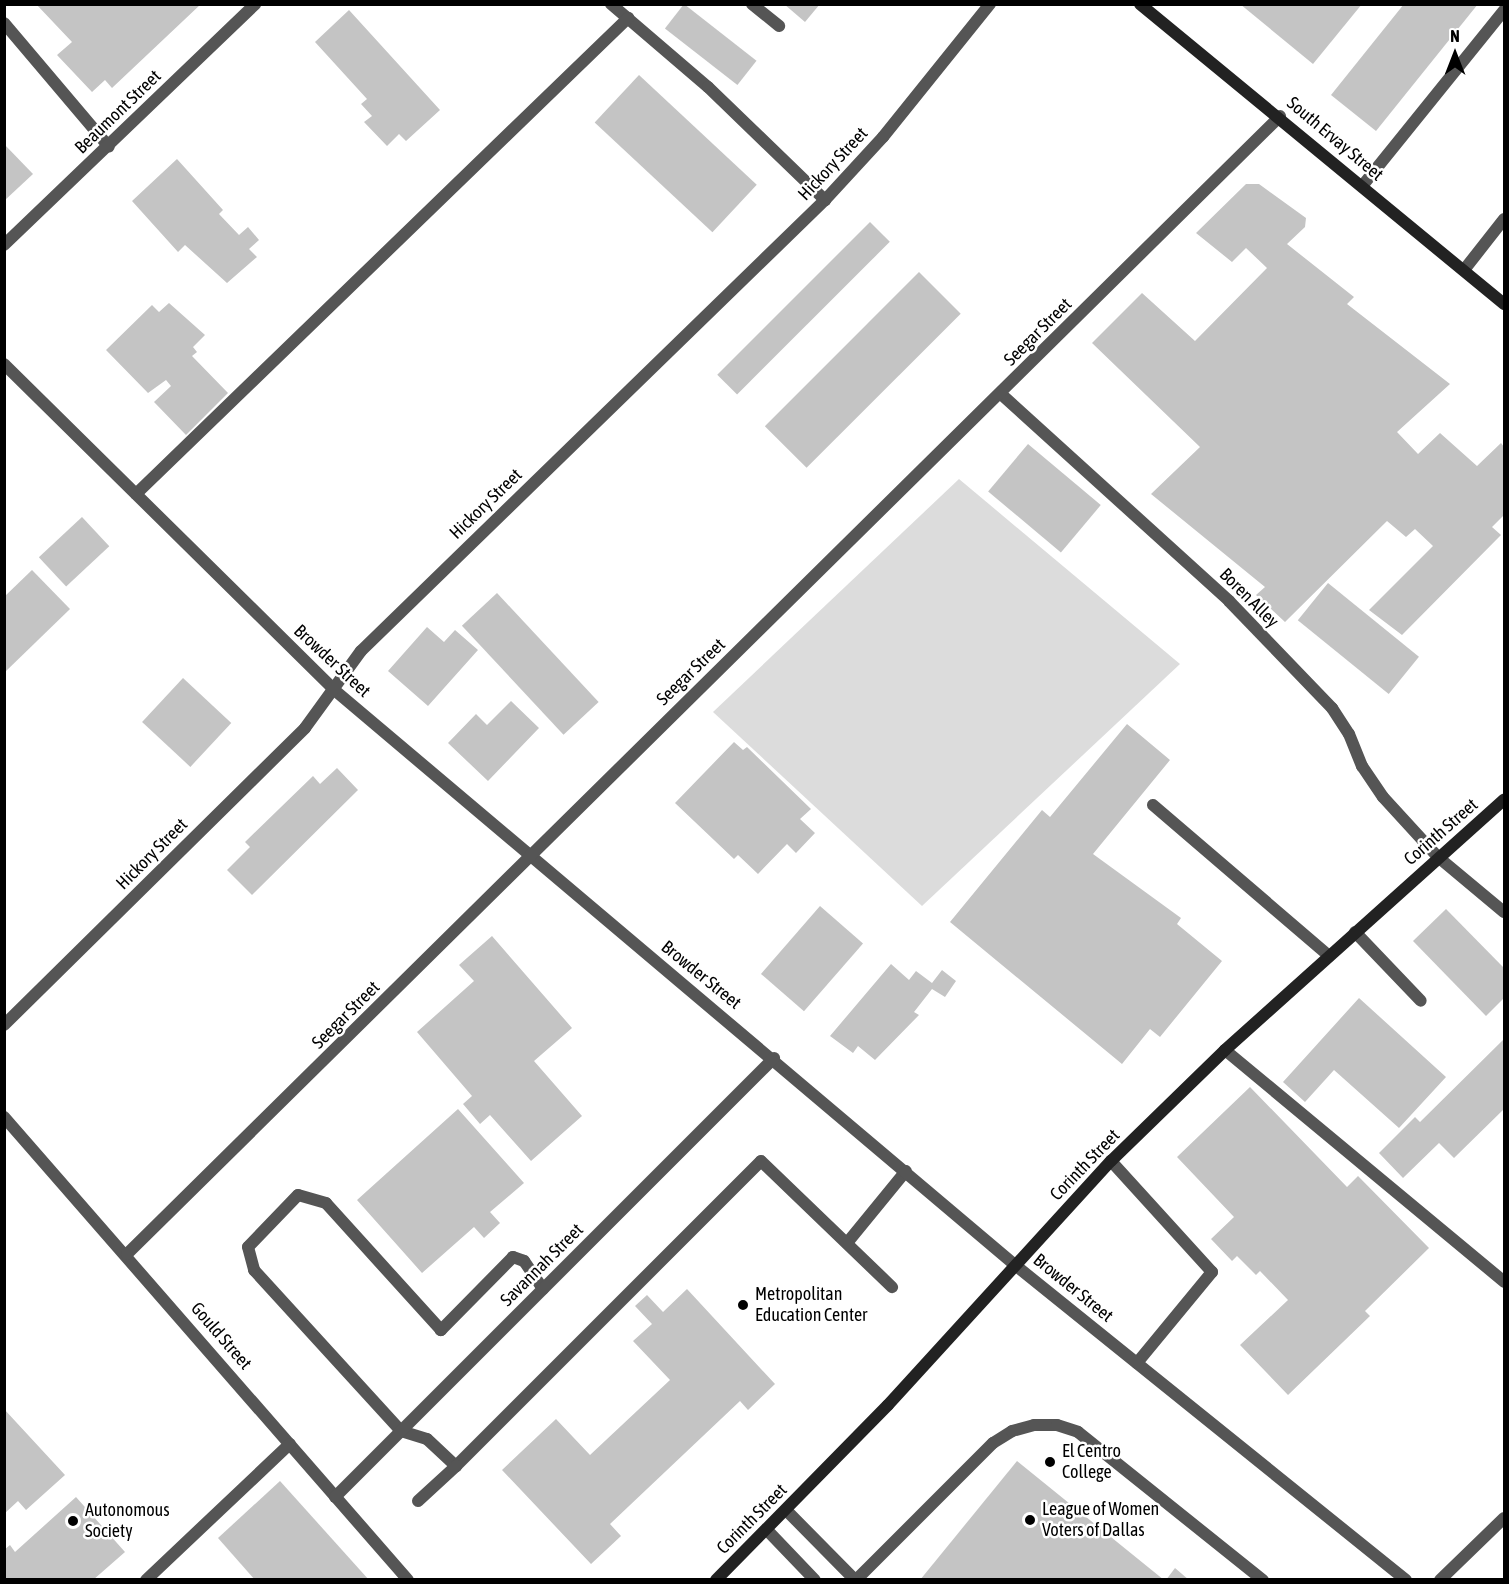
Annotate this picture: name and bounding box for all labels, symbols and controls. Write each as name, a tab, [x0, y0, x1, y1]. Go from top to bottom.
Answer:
north arrow	[1425, 24, 1485, 84]
text: N	[1450, 27, 1460, 45]
street label: Beaumont Street	[71, 66, 165, 158]
street label: South Ervay Street	[1282, 92, 1388, 186]
street label: Hickory Street	[794, 123, 872, 205]
street label: Seegar Street	[1000, 294, 1076, 370]
street label: Hickory Street	[445, 464, 527, 544]
street label: Boren Alley	[1215, 564, 1283, 632]
street label: Browder Street	[289, 620, 375, 702]
street label: Seegar Street	[652, 634, 730, 710]
street label: Corinth Street	[1400, 794, 1482, 870]
street label: Hickory Street	[112, 814, 192, 894]
street label: Browder Street	[657, 936, 745, 1014]
street label: Seegar Street	[308, 977, 384, 1053]
street label: Corinth Street	[1046, 1125, 1124, 1205]
street label: Savannah Street	[496, 1219, 588, 1311]
street label: Browder Street	[1029, 1249, 1117, 1327]
place label: Metropolitan Education Center	[755, 1284, 867, 1326]
street label: Gould Street	[186, 1298, 256, 1374]
marker: Metropolitan Education Center	[736, 1298, 750, 1312]
place label: El Centro College	[1062, 1441, 1121, 1484]
marker: El Centro College	[1043, 1455, 1057, 1469]
street label: Corinth Street	[712, 1479, 792, 1559]
place label: League of Women Voters of Dallas	[1042, 1499, 1159, 1541]
place label: Autonomous Society	[85, 1500, 170, 1543]
marker: League of Women Voters of Dallas	[1023, 1513, 1037, 1527]
marker: Autonomous Society	[66, 1514, 80, 1528]

